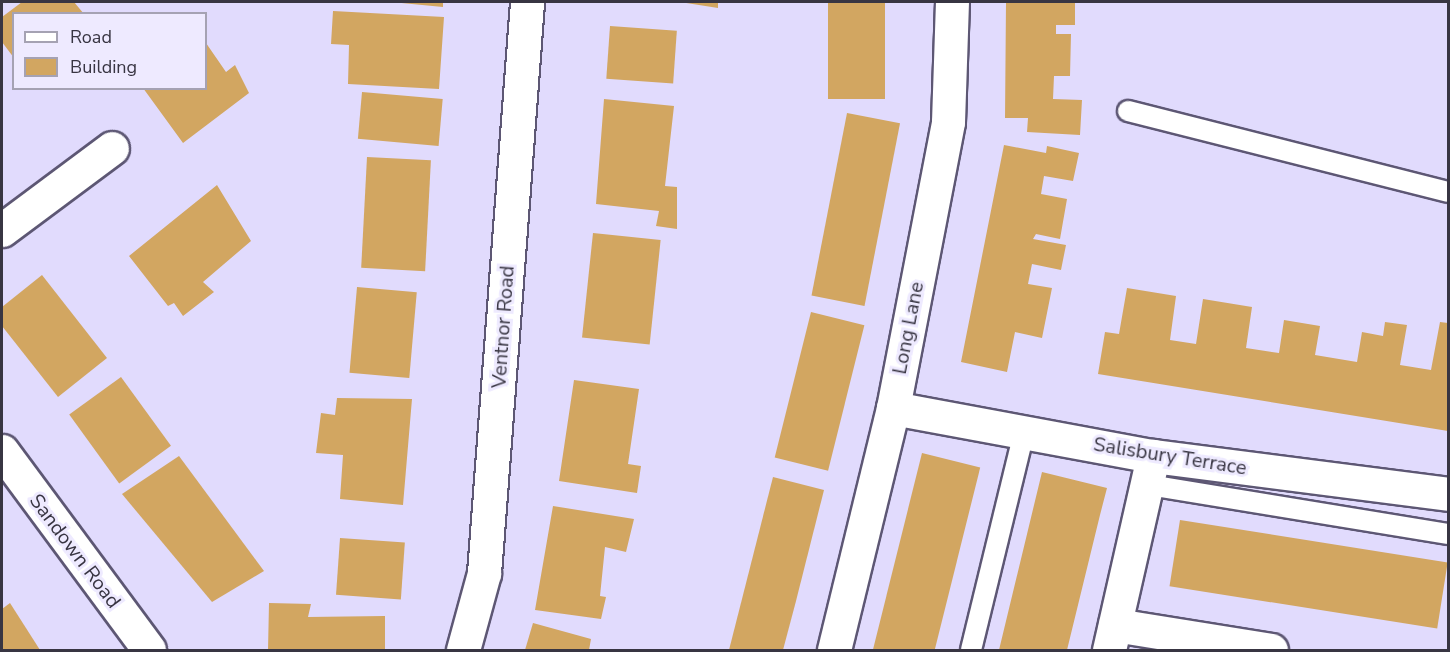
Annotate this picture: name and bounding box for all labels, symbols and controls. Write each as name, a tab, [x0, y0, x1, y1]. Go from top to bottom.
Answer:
legend	[12, 12, 207, 90]
text: Road	[70, 25, 112, 49]
text: Building	[70, 55, 137, 79]
street label: Ventnor Road	[487, 265, 519, 389]
street label: Long Lane	[887, 280, 929, 376]
street label: Salisbury Terrace	[1092, 432, 1248, 480]
street label: Sandown Road	[24, 489, 126, 613]

